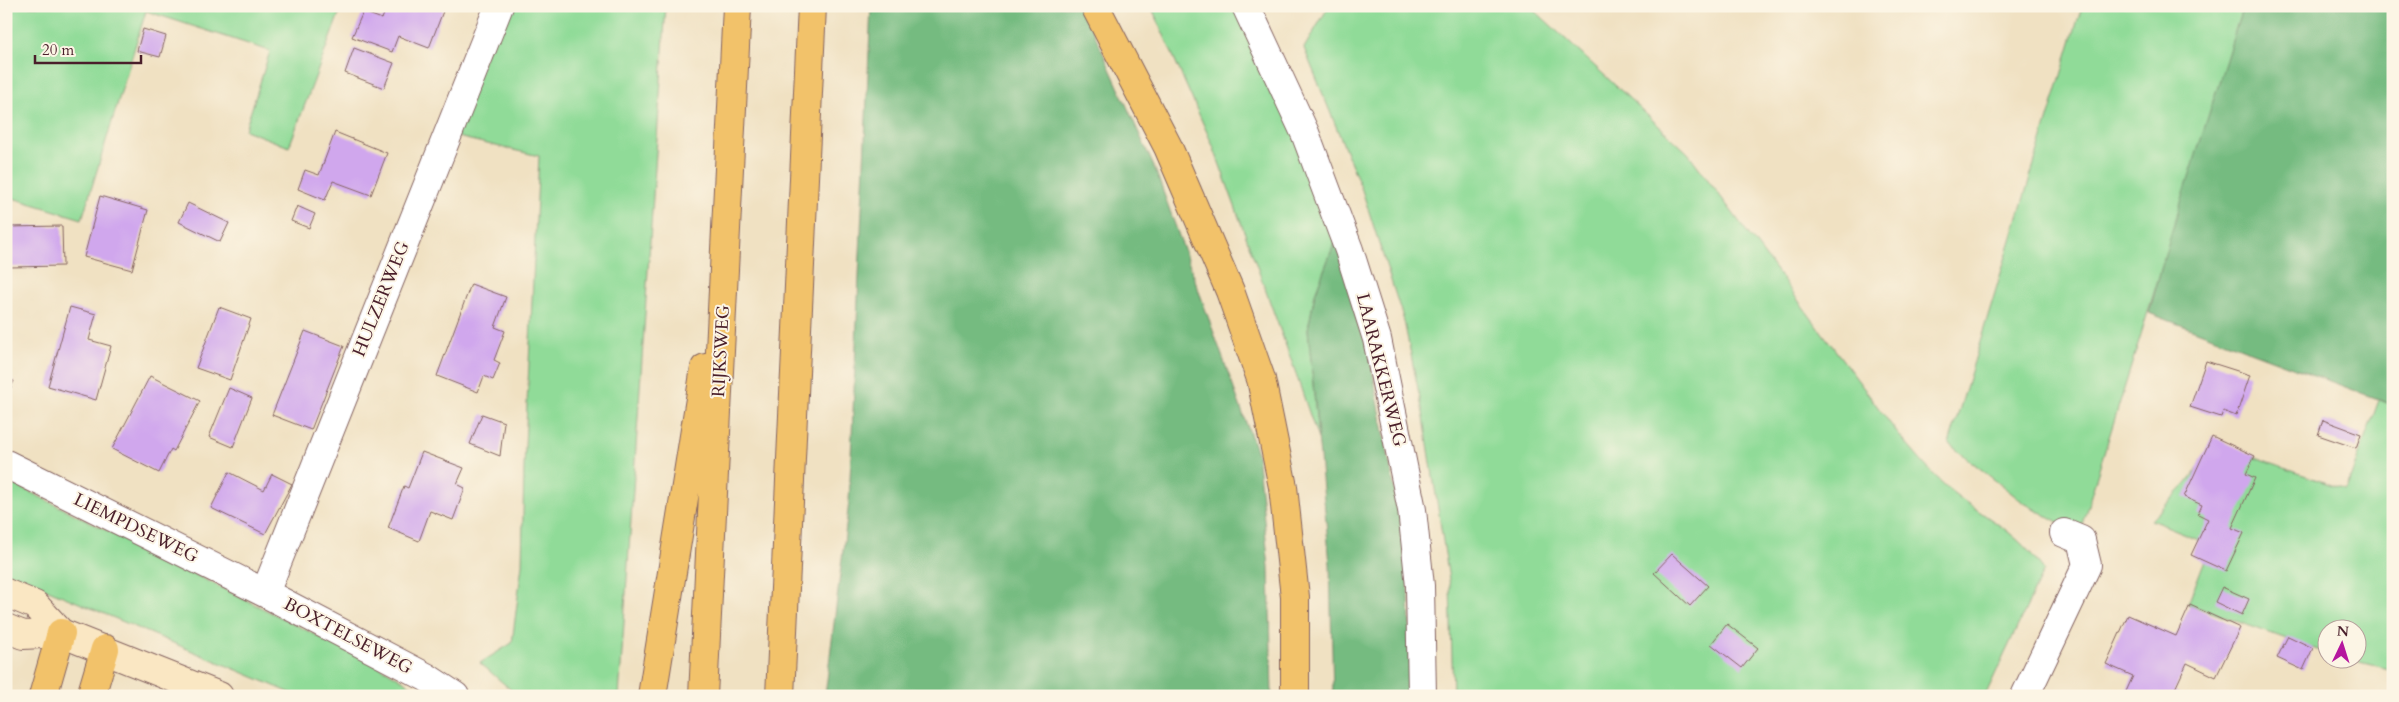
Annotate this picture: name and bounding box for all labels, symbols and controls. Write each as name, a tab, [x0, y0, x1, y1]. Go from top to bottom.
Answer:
scale bar	[35, 32, 141, 64]
text: 20 m	[42, 40, 74, 60]
street label: HULZERWEG	[347, 238, 415, 360]
street label: LAARAKKERWEG	[1350, 291, 1412, 449]
street label: RIJKSWEG	[706, 304, 736, 398]
street label: LIEMPDSEWEG	[70, 487, 202, 569]
street label: BOXTELSEWEG	[279, 592, 417, 680]
north arrow	[2316, 620, 2366, 670]
text: N	[2336, 622, 2350, 641]

